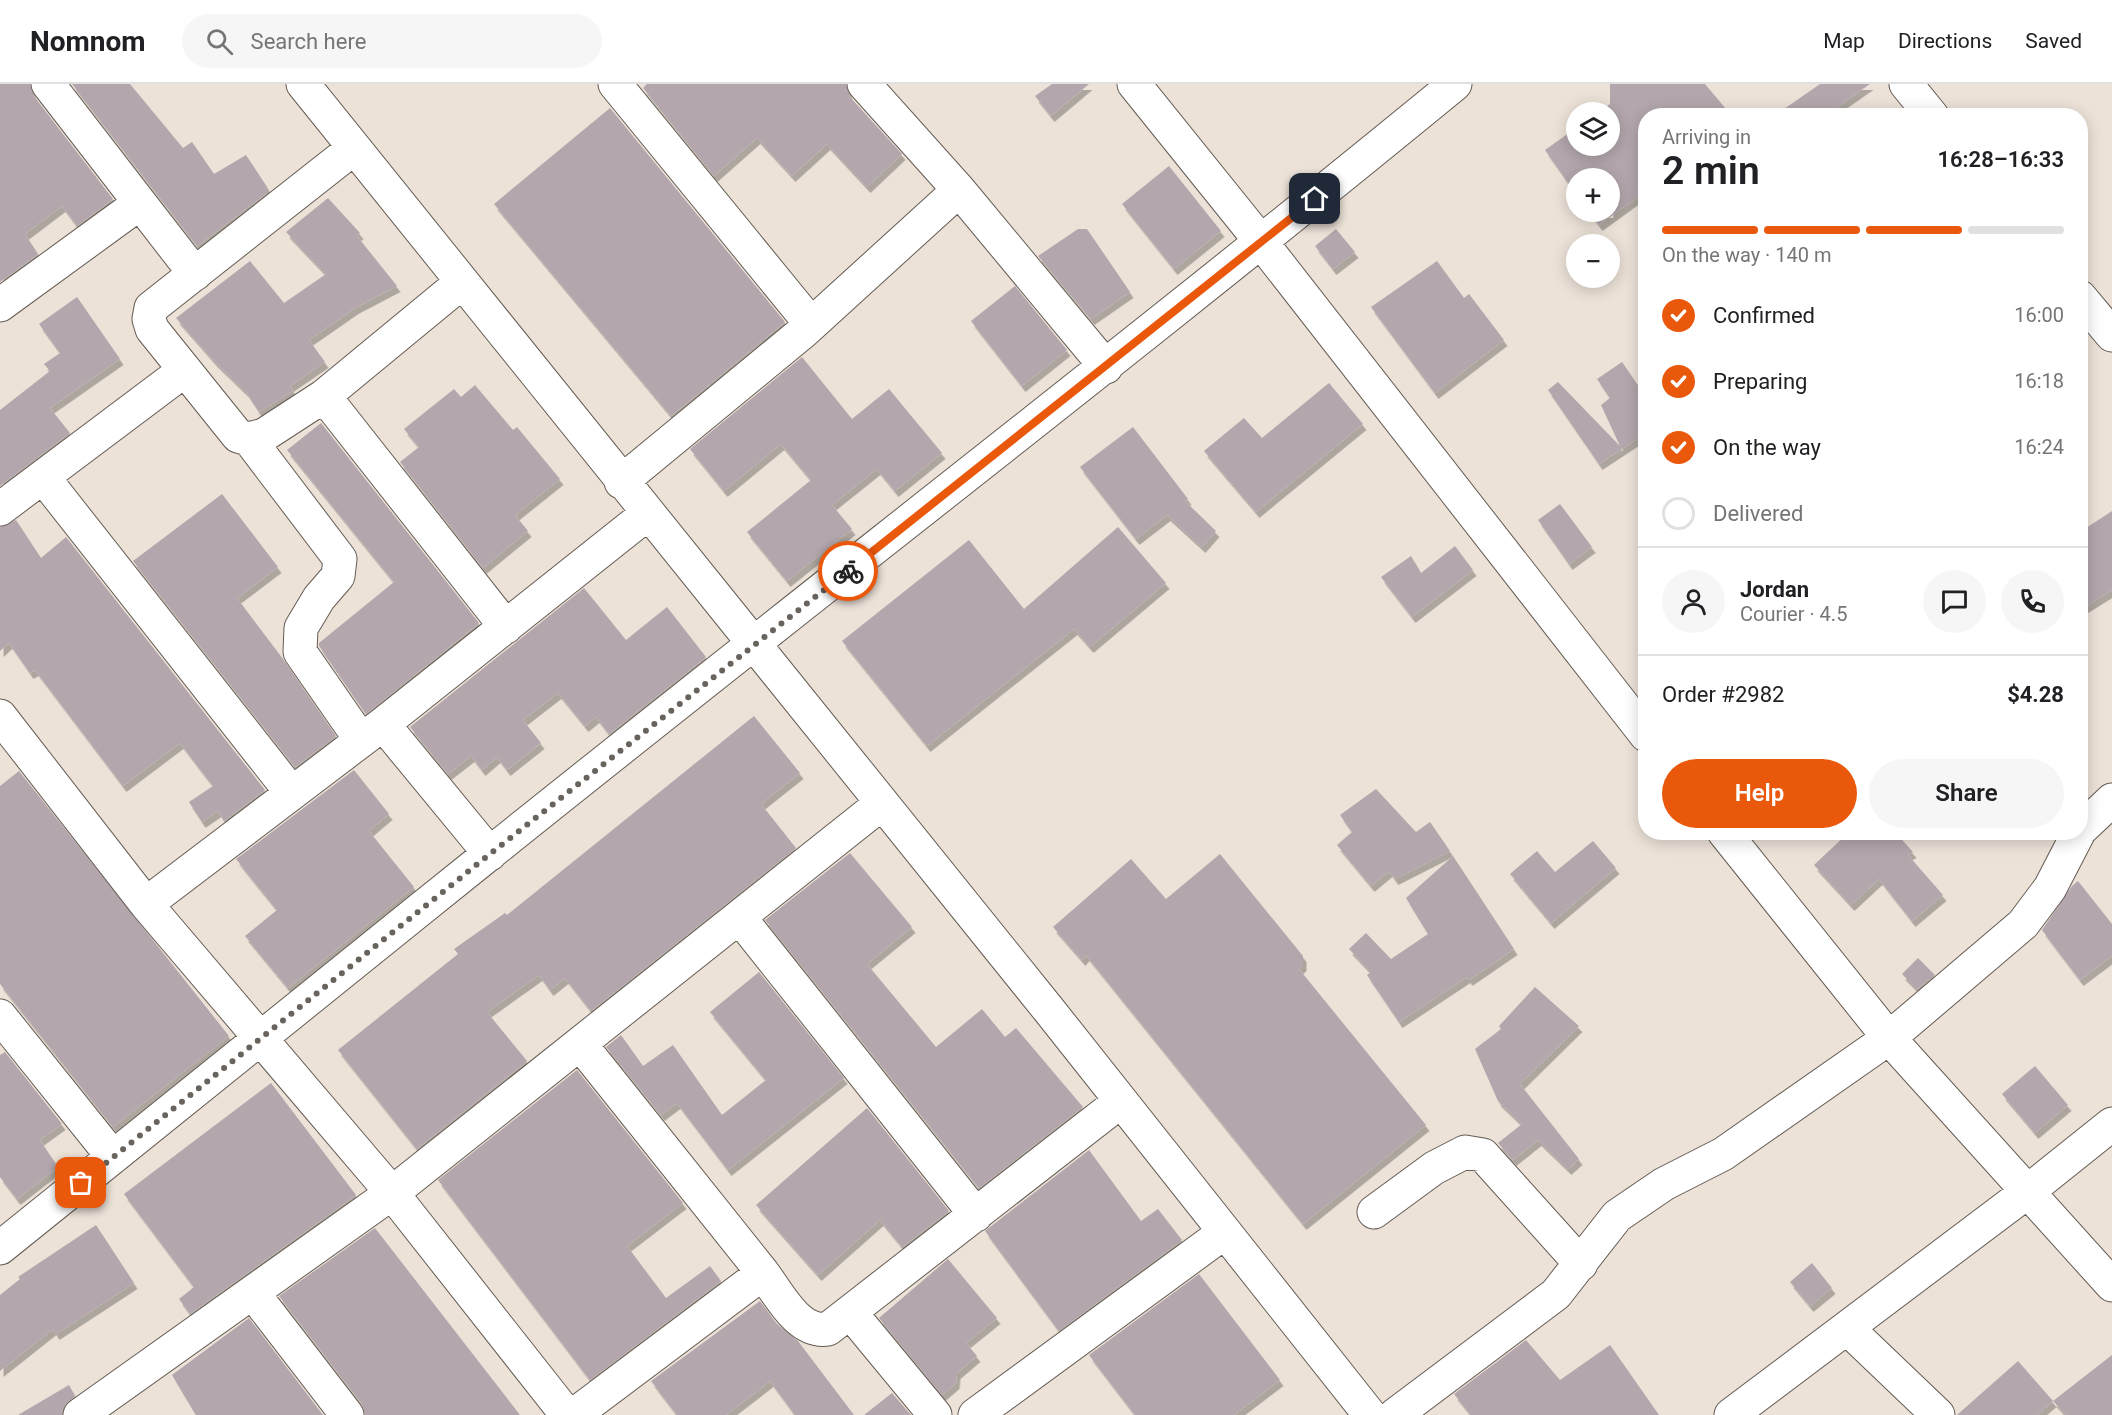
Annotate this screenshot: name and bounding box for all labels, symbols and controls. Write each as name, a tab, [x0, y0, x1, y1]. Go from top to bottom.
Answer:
search box	[182, 14, 602, 68]
text: Nomnom	[30, 25, 146, 58]
icon: search	[203, 25, 236, 58]
text: Search here	[251, 29, 366, 54]
text: Map	[1823, 29, 1865, 53]
text: Directions	[1898, 29, 1992, 53]
text: Saved	[2025, 29, 2082, 53]
map controls	[1566, 102, 1620, 288]
button: layers	[1566, 102, 1620, 156]
text: Arriving in	[1662, 125, 1751, 149]
text: 16:28–16:33	[1937, 147, 2064, 172]
text: 2 min	[1662, 148, 1760, 194]
button: +	[1566, 168, 1620, 222]
pin	[1289, 173, 1340, 224]
icon: home	[1298, 182, 1331, 215]
button: −	[1566, 234, 1620, 288]
text: On the way · 140 m	[1662, 243, 1831, 267]
icon: check	[1662, 299, 1695, 332]
text: Confirmed	[1713, 303, 1815, 328]
text: 16:00	[2014, 303, 2064, 327]
icon: check	[1662, 365, 1695, 398]
text: Preparing	[1713, 369, 1807, 394]
text: 16:18	[2014, 369, 2064, 393]
icon: check	[1662, 431, 1695, 464]
text: On the way	[1713, 435, 1821, 460]
text: 16:24	[2014, 435, 2064, 459]
text: Delivered	[1713, 501, 1803, 526]
courier	[818, 541, 878, 601]
icon: bike	[832, 555, 865, 588]
button: person	[1662, 570, 1725, 633]
button: chat	[1923, 570, 1986, 633]
button: phone	[2001, 570, 2064, 633]
text: Jordan	[1740, 577, 1809, 602]
text: Courier · 4.5	[1740, 602, 1847, 626]
text: Order #2982	[1662, 682, 1784, 707]
text: $4.28	[2007, 682, 2064, 707]
button: Help	[1662, 759, 1857, 828]
button: Share	[1869, 759, 2064, 828]
pin	[55, 1157, 106, 1208]
icon: bag	[64, 1166, 97, 1199]

